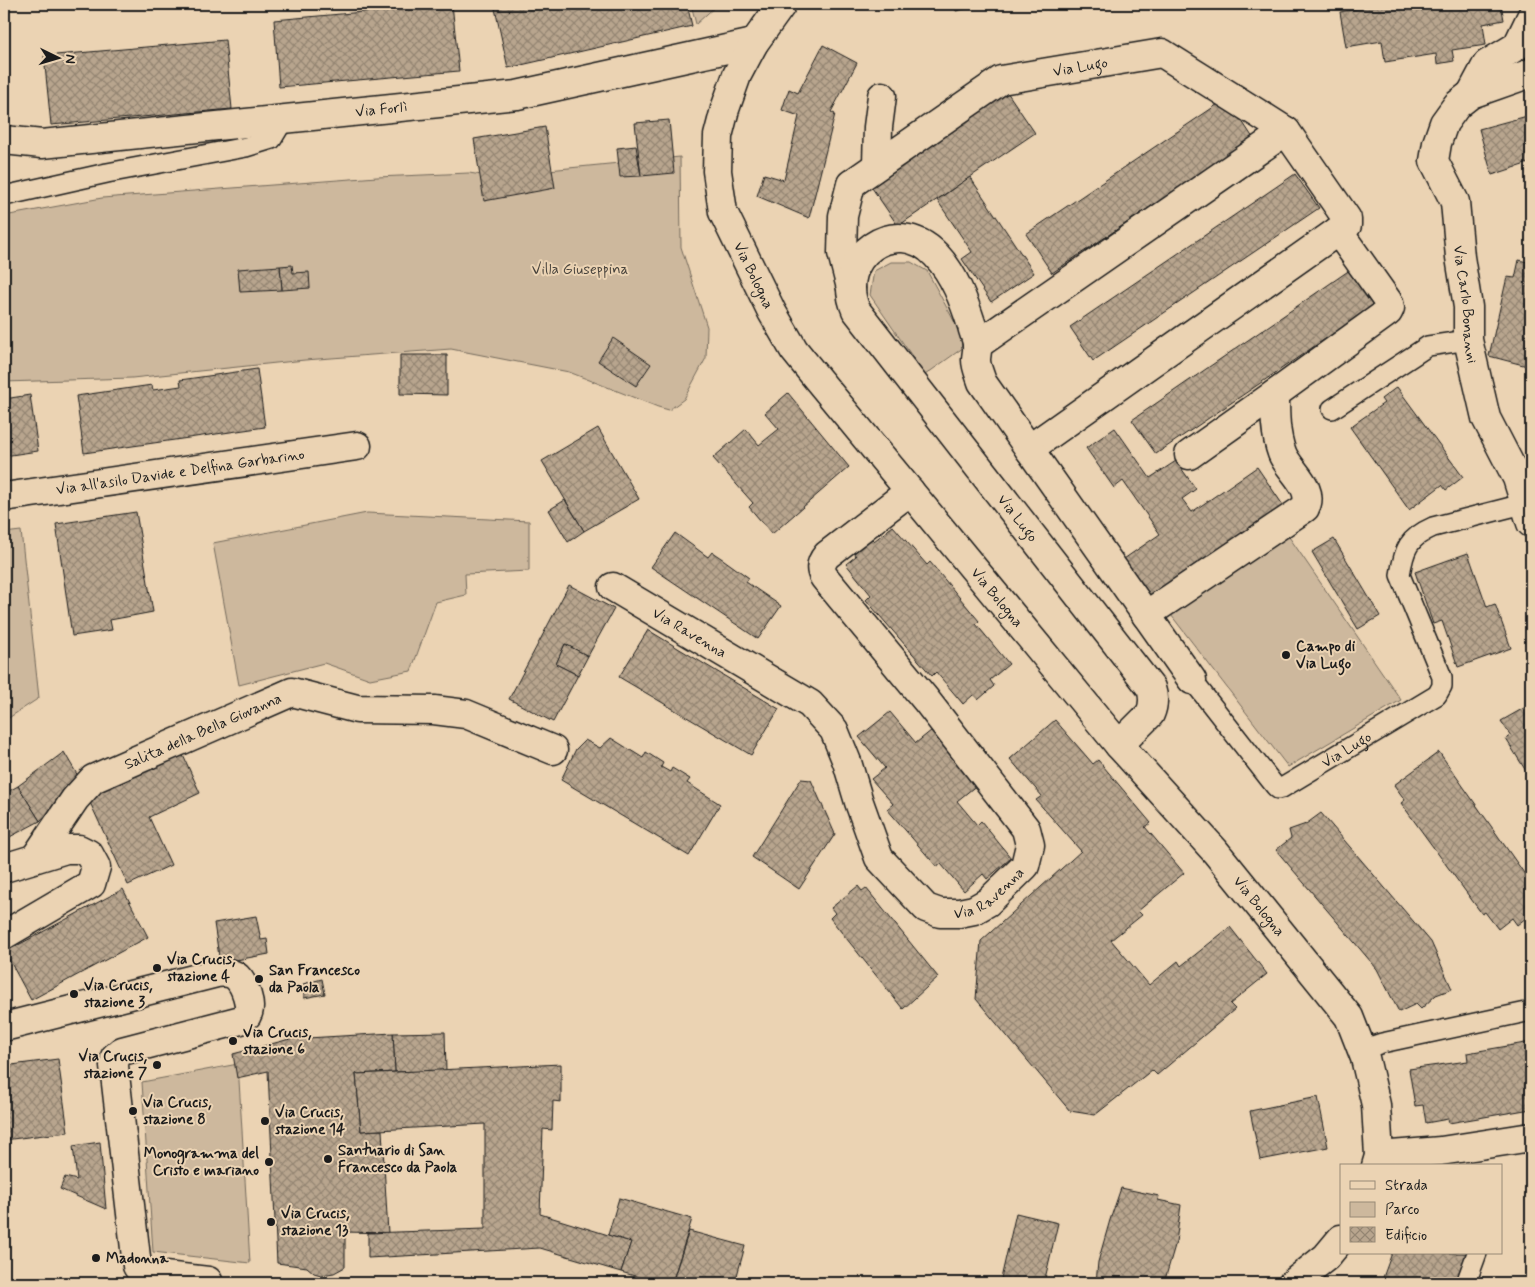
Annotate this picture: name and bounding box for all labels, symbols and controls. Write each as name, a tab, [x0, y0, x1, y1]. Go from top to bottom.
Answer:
north arrow	[32, 32, 82, 82]
street label: Via Lugo	[1051, 53, 1109, 82]
text: N	[61, 54, 79, 64]
street label: Via Forlì	[354, 97, 408, 123]
street label: Via Bologna	[728, 239, 778, 312]
street label: Via Carlo Bonanni	[1448, 245, 1482, 365]
park label: Villa Giuseppina	[532, 260, 629, 280]
street label: Via all'asilo Davide e Delfina Garbarino	[55, 445, 306, 500]
street label: Via Lugo	[992, 491, 1042, 547]
street label: Via Bologna	[966, 564, 1027, 632]
street label: Via Ravenna	[648, 603, 730, 663]
place label: Campo di Via Lugo	[1296, 637, 1356, 676]
marker: Campo di Via Lugo	[1280, 649, 1292, 661]
street label: Salita della Bella Giovanna	[121, 689, 285, 775]
street label: Via Lugo	[1318, 727, 1376, 773]
street label: Via Ravenna	[954, 863, 1029, 924]
street label: Via Bologna	[1228, 872, 1289, 941]
place label: Via Crucis, stazione 4	[167, 950, 236, 987]
place label: San Francesco da Paola	[269, 961, 360, 998]
marker: Via Crucis, stazione 4	[151, 962, 163, 974]
marker: San Francesco da Paola	[253, 973, 265, 985]
place label: Via Crucis, stazione 3	[84, 976, 153, 1013]
marker: Via Crucis, stazione 3	[68, 988, 80, 1000]
place label: Via Crucis, stazione 6	[243, 1023, 312, 1060]
marker: Via Crucis, stazione 6	[227, 1035, 239, 1047]
place label: Via Crucis, stazione 7	[79, 1047, 148, 1084]
marker: Via Crucis, stazione 7	[151, 1059, 163, 1071]
place label: Via Crucis, stazione 8	[143, 1093, 212, 1130]
place label: Via Crucis, stazione 14	[275, 1103, 346, 1140]
marker: Via Crucis, stazione 8	[127, 1105, 139, 1117]
marker: Via Crucis, stazione 14	[259, 1115, 271, 1127]
place label: Santuario di San Francesco da Paola	[338, 1141, 457, 1178]
place label: Monogramma del Cristo e mariano	[144, 1144, 259, 1181]
marker: Santuario di San Francesco da Paola	[322, 1153, 334, 1165]
marker: Monogramma del Cristo e mariano	[263, 1156, 275, 1168]
legend	[1340, 1164, 1502, 1254]
text: Strada	[1385, 1176, 1428, 1196]
text: Parco	[1385, 1200, 1419, 1220]
place label: Via Crucis, stazione 13	[281, 1204, 350, 1241]
marker: Via Crucis, stazione 13	[265, 1216, 277, 1228]
text: Edificio	[1385, 1226, 1427, 1246]
place label: Madonna	[106, 1249, 169, 1269]
marker: Madonna	[90, 1252, 102, 1264]

